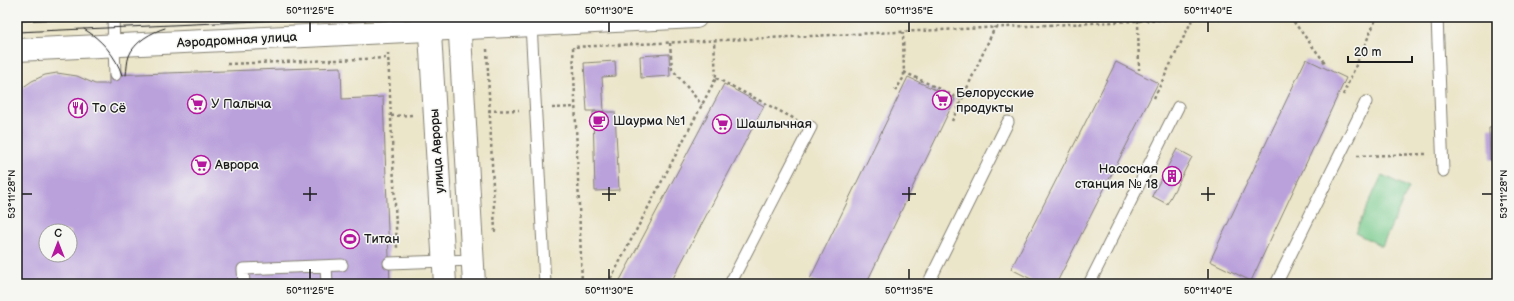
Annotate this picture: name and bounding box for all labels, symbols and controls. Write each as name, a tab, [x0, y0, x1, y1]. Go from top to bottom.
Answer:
text: 50°11'25"E	[286, 5, 334, 17]
text: 50°11'30"E	[585, 5, 634, 17]
text: 50°11'35"E	[885, 5, 934, 17]
text: 50°11'40"E	[1184, 5, 1233, 17]
street label: Аэродромная улица	[175, 29, 298, 51]
scale bar	[1348, 38, 1412, 64]
text: 20 m	[1354, 45, 1381, 60]
place label: Белорусские продукты	[956, 85, 1034, 116]
supermarket icon: Белорусские продукты	[931, 89, 953, 111]
supermarket icon: У Палыча	[186, 93, 208, 115]
place label: У Палыча	[211, 96, 272, 112]
restaurant icon: То Сё	[67, 97, 89, 119]
place label: То Сё	[92, 100, 126, 116]
street label: улица Авроры	[426, 108, 448, 194]
cafe icon: Шаурма №1	[588, 110, 610, 132]
place label: Шаурма №1	[613, 113, 685, 129]
supermarket icon: Шашлычная	[711, 113, 733, 135]
place label: Шашлычная	[736, 116, 812, 132]
supermarket icon: Аврора	[190, 154, 212, 176]
place label: Аврора	[214, 157, 259, 173]
place label: Насосная станция № 18	[1075, 161, 1158, 192]
building icon: Насосная станция № 18	[1161, 165, 1183, 187]
text: 53°11'28"N	[6, 169, 18, 219]
text: 53°11'28"N	[1498, 169, 1510, 219]
north arrow	[38, 223, 78, 263]
text: С	[54, 227, 62, 240]
sports icon: Титан	[339, 228, 361, 250]
place label: Титан	[364, 231, 400, 247]
text: 50°11'25"E	[286, 285, 334, 297]
text: 50°11'30"E	[585, 285, 634, 297]
text: 50°11'35"E	[885, 285, 934, 297]
text: 50°11'40"E	[1184, 285, 1233, 297]

